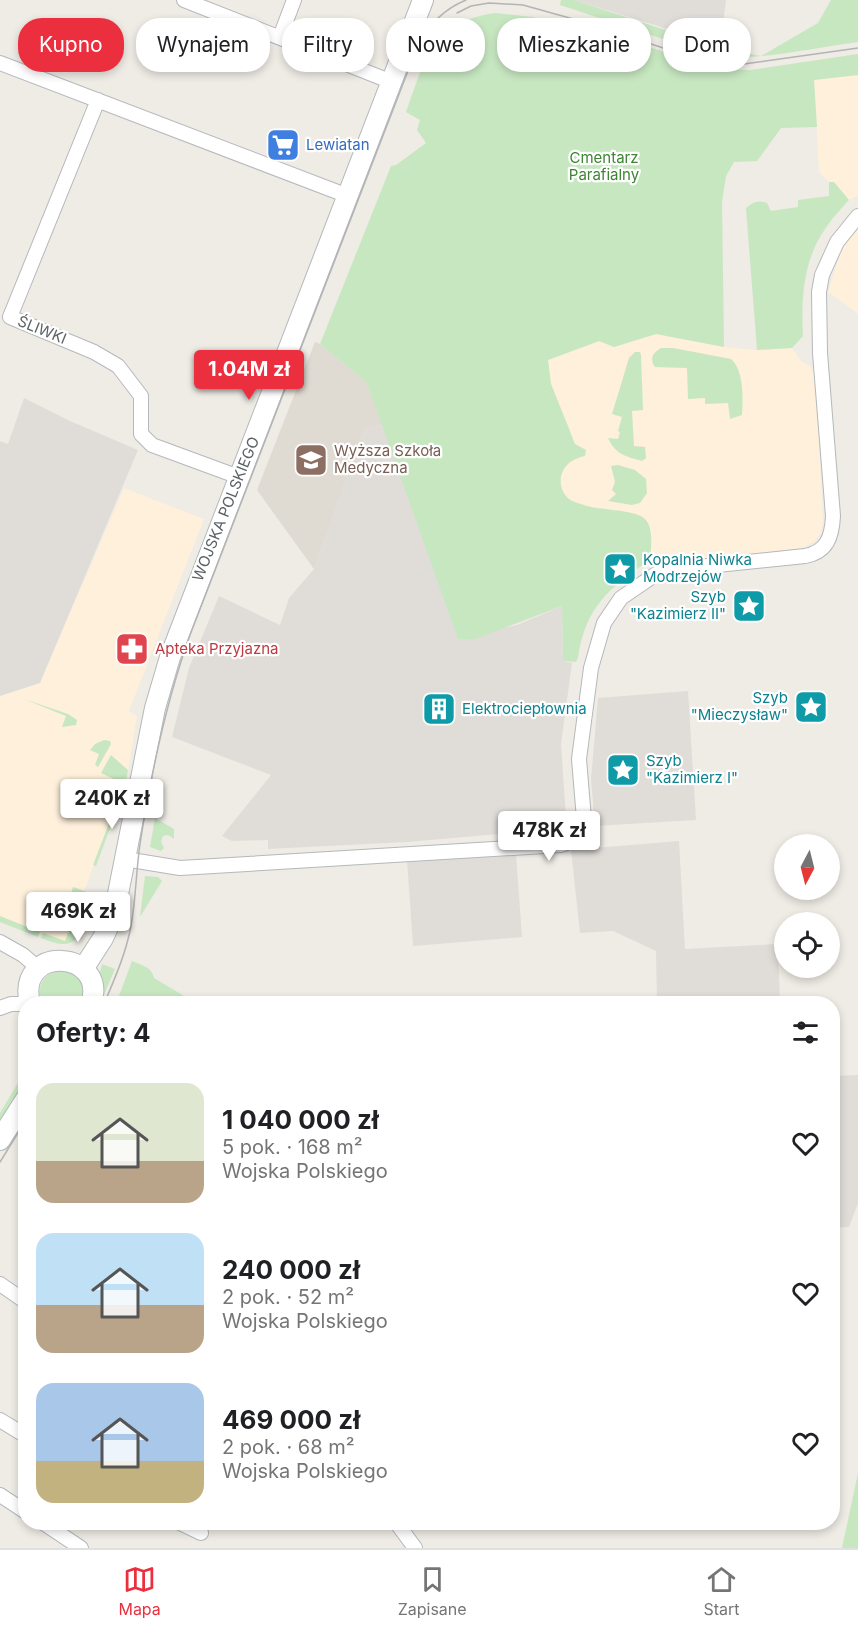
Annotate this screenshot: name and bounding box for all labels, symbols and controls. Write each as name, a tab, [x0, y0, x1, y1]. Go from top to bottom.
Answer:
chip: Kupno	[18, 18, 124, 72]
chip: Wynajem	[136, 18, 270, 72]
chip: Filtry	[282, 18, 374, 72]
chip: Nowe	[386, 18, 485, 72]
chip: Mieszkanie	[497, 18, 651, 72]
chip: Dom	[663, 18, 751, 72]
supermarket icon: Lewiatan	[265, 127, 301, 163]
place label: Lewiatan	[306, 135, 370, 154]
park label: Cmentarz Parafialny	[569, 148, 640, 184]
street label: ŚLIWKI	[15, 311, 69, 348]
pin: 1.04M zł	[187, 350, 311, 401]
text: 1.04M zł	[208, 357, 290, 381]
street label: WOJSKA POLSKIEGO	[188, 434, 263, 584]
place label: Wyższa Szkoła Medyczna	[334, 441, 441, 477]
school or university icon: Wyższa Szkoła Medyczna	[293, 442, 329, 478]
place label: Kopalnia Niwka Modrzejów	[643, 550, 752, 586]
place icon: Kopalnia Niwka Modrzejów	[602, 551, 638, 587]
place label: Szyb "Kazimierz II"	[630, 587, 726, 623]
place icon: Szyb "Kazimierz II"	[731, 588, 767, 624]
pharmacy icon: Apteka Przyjazna	[114, 631, 150, 667]
place label: Apteka Przyjazna	[155, 639, 278, 658]
place label: Szyb "Mieczysław"	[691, 688, 788, 724]
place icon: Szyb "Mieczysław"	[793, 689, 829, 725]
building icon: Elektrociepłownia	[421, 691, 457, 727]
place label: Elektrociepłownia	[462, 699, 587, 718]
place label: Szyb "Kazimierz I"	[646, 751, 738, 787]
place icon: Szyb "Kazimierz I"	[605, 752, 641, 788]
pin: 240K zł	[57, 779, 167, 830]
text: 240K zł	[74, 786, 150, 810]
pin: 478K zł	[494, 811, 604, 862]
text: 478K zł	[512, 818, 586, 842]
north arrow	[774, 834, 840, 900]
map controls	[774, 834, 840, 978]
pin: 469K zł	[23, 892, 133, 943]
text: 469K zł	[40, 899, 116, 923]
button: locate	[774, 912, 840, 978]
icon: filters	[789, 1016, 822, 1049]
text: Oferty: 4	[36, 1017, 151, 1048]
text: 1 040 000 zł	[222, 1104, 379, 1135]
icon: home	[84, 1107, 156, 1179]
icon: heart	[789, 1127, 822, 1160]
text: 5 pok. · 168 m²	[222, 1135, 363, 1159]
text: Wojska Polskiego	[222, 1159, 388, 1183]
text: 240 000 zł	[222, 1254, 360, 1285]
icon: home	[84, 1257, 156, 1329]
icon: heart	[789, 1277, 822, 1310]
text: 2 pok. · 52 m²	[222, 1285, 354, 1309]
text: Wojska Polskiego	[222, 1309, 388, 1333]
text: 469 000 zł	[222, 1404, 360, 1435]
icon: home	[84, 1407, 156, 1479]
icon: heart	[789, 1427, 822, 1460]
text: 2 pok. · 68 m²	[222, 1435, 355, 1459]
text: Wojska Polskiego	[222, 1459, 388, 1483]
tab: Mapa	[118, 1563, 161, 1619]
tab: Zapisane	[398, 1563, 467, 1619]
tab: Start	[703, 1563, 740, 1619]

